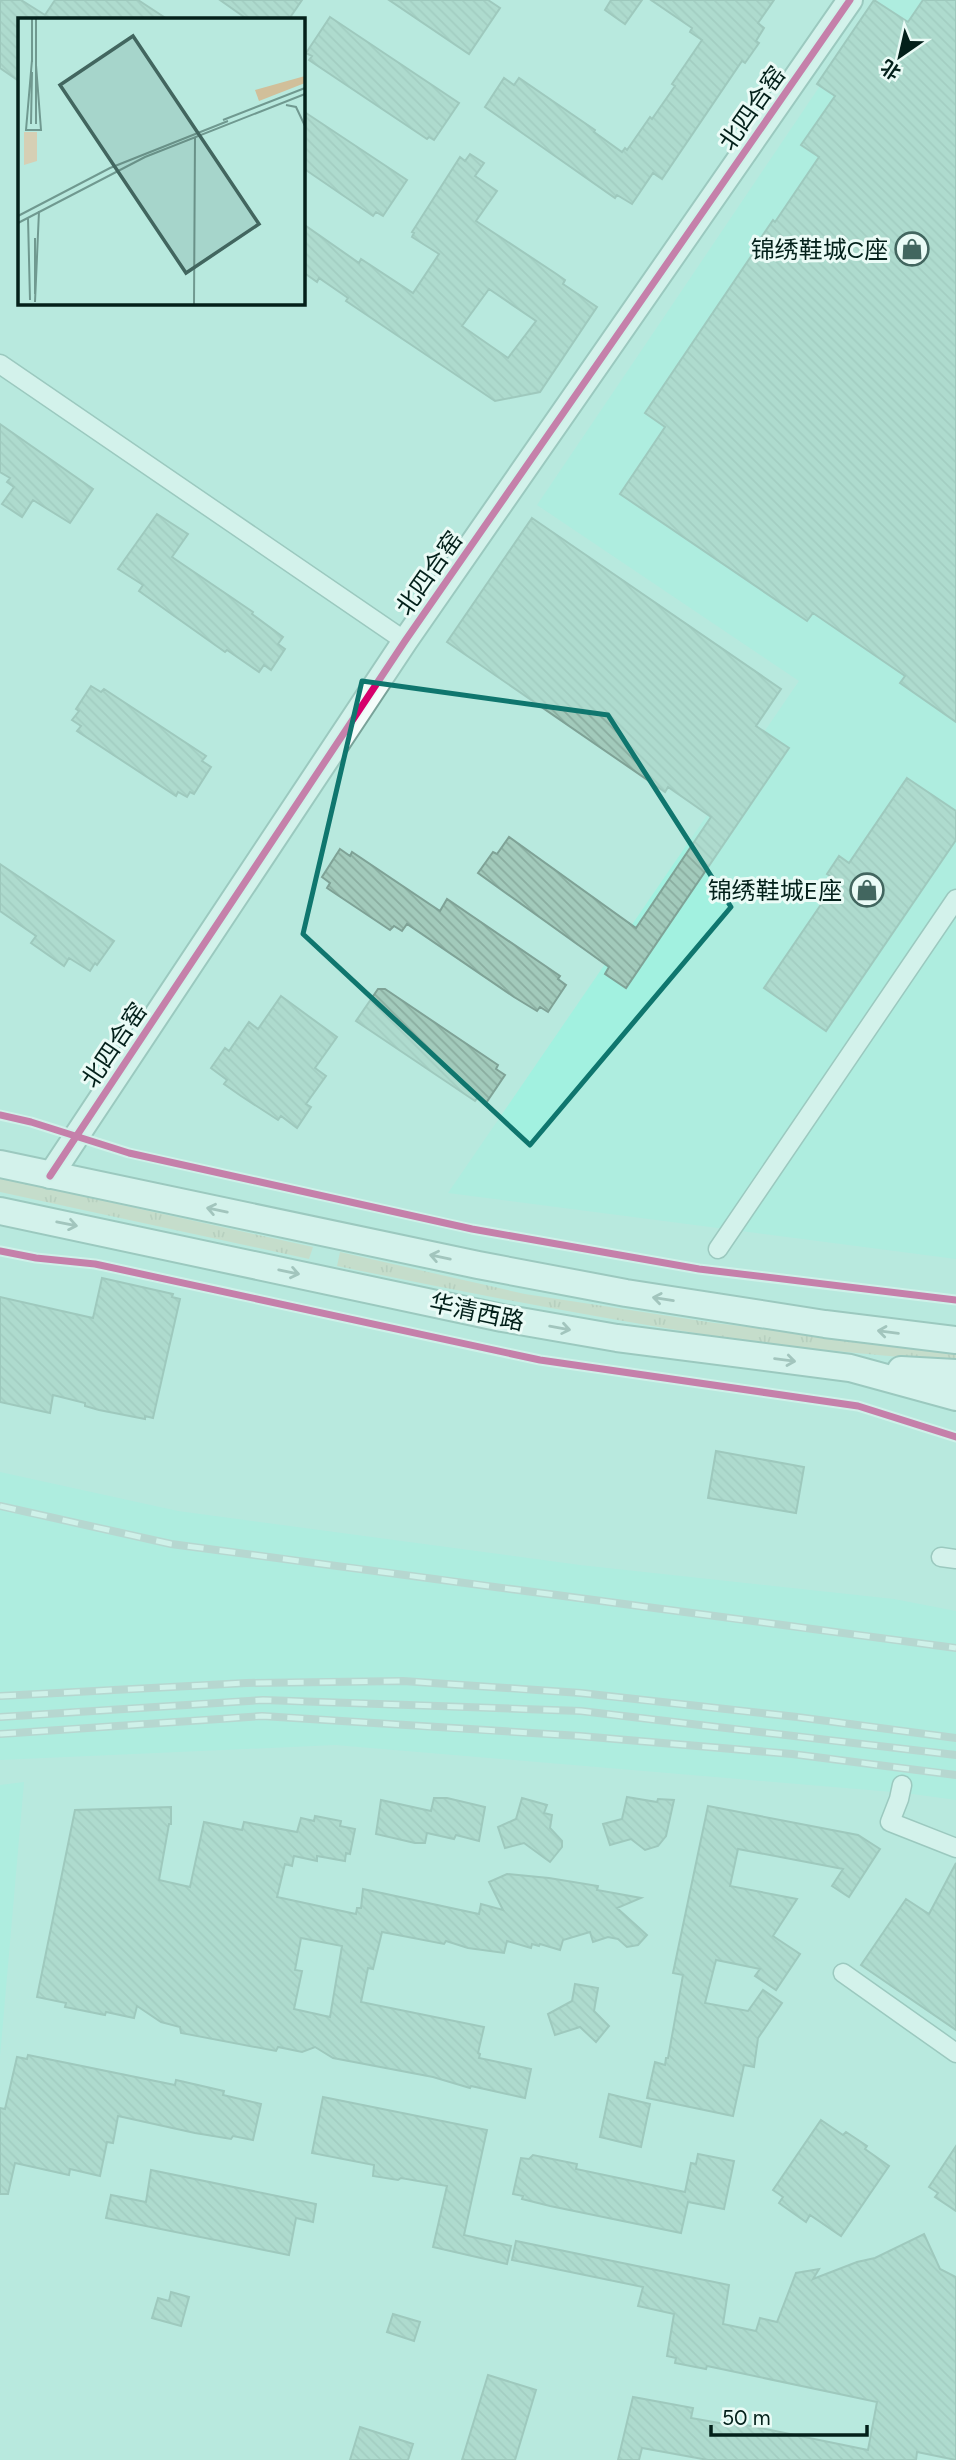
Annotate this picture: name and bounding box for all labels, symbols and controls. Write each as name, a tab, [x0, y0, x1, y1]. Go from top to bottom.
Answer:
inset map	[18, 18, 304, 304]
north arrow	[865, 21, 935, 91]
text: 北	[876, 55, 905, 85]
street label: 北四合窑	[713, 60, 791, 156]
shop icon: 锦绣鞋城C座	[893, 230, 931, 268]
place label: 锦绣鞋城C座	[751, 235, 888, 264]
street label: 北四合窑	[390, 525, 468, 621]
shop icon: 锦绣鞋城E座	[848, 871, 886, 909]
place label: 锦绣鞋城E座	[708, 876, 842, 905]
street label: 北四合窑	[75, 997, 153, 1093]
one-way arrow	[206, 1203, 229, 1217]
one-way arrow	[55, 1218, 78, 1232]
one-way arrow	[429, 1250, 452, 1264]
one-way arrow	[277, 1265, 300, 1279]
street label: 华清西路	[427, 1288, 527, 1336]
one-way arrow	[652, 1292, 675, 1305]
one-way arrow	[548, 1322, 571, 1335]
one-way arrow	[877, 1325, 900, 1338]
one-way arrow	[773, 1354, 796, 1367]
scale bar	[711, 2394, 867, 2438]
text: 50 m	[722, 2405, 771, 2430]

